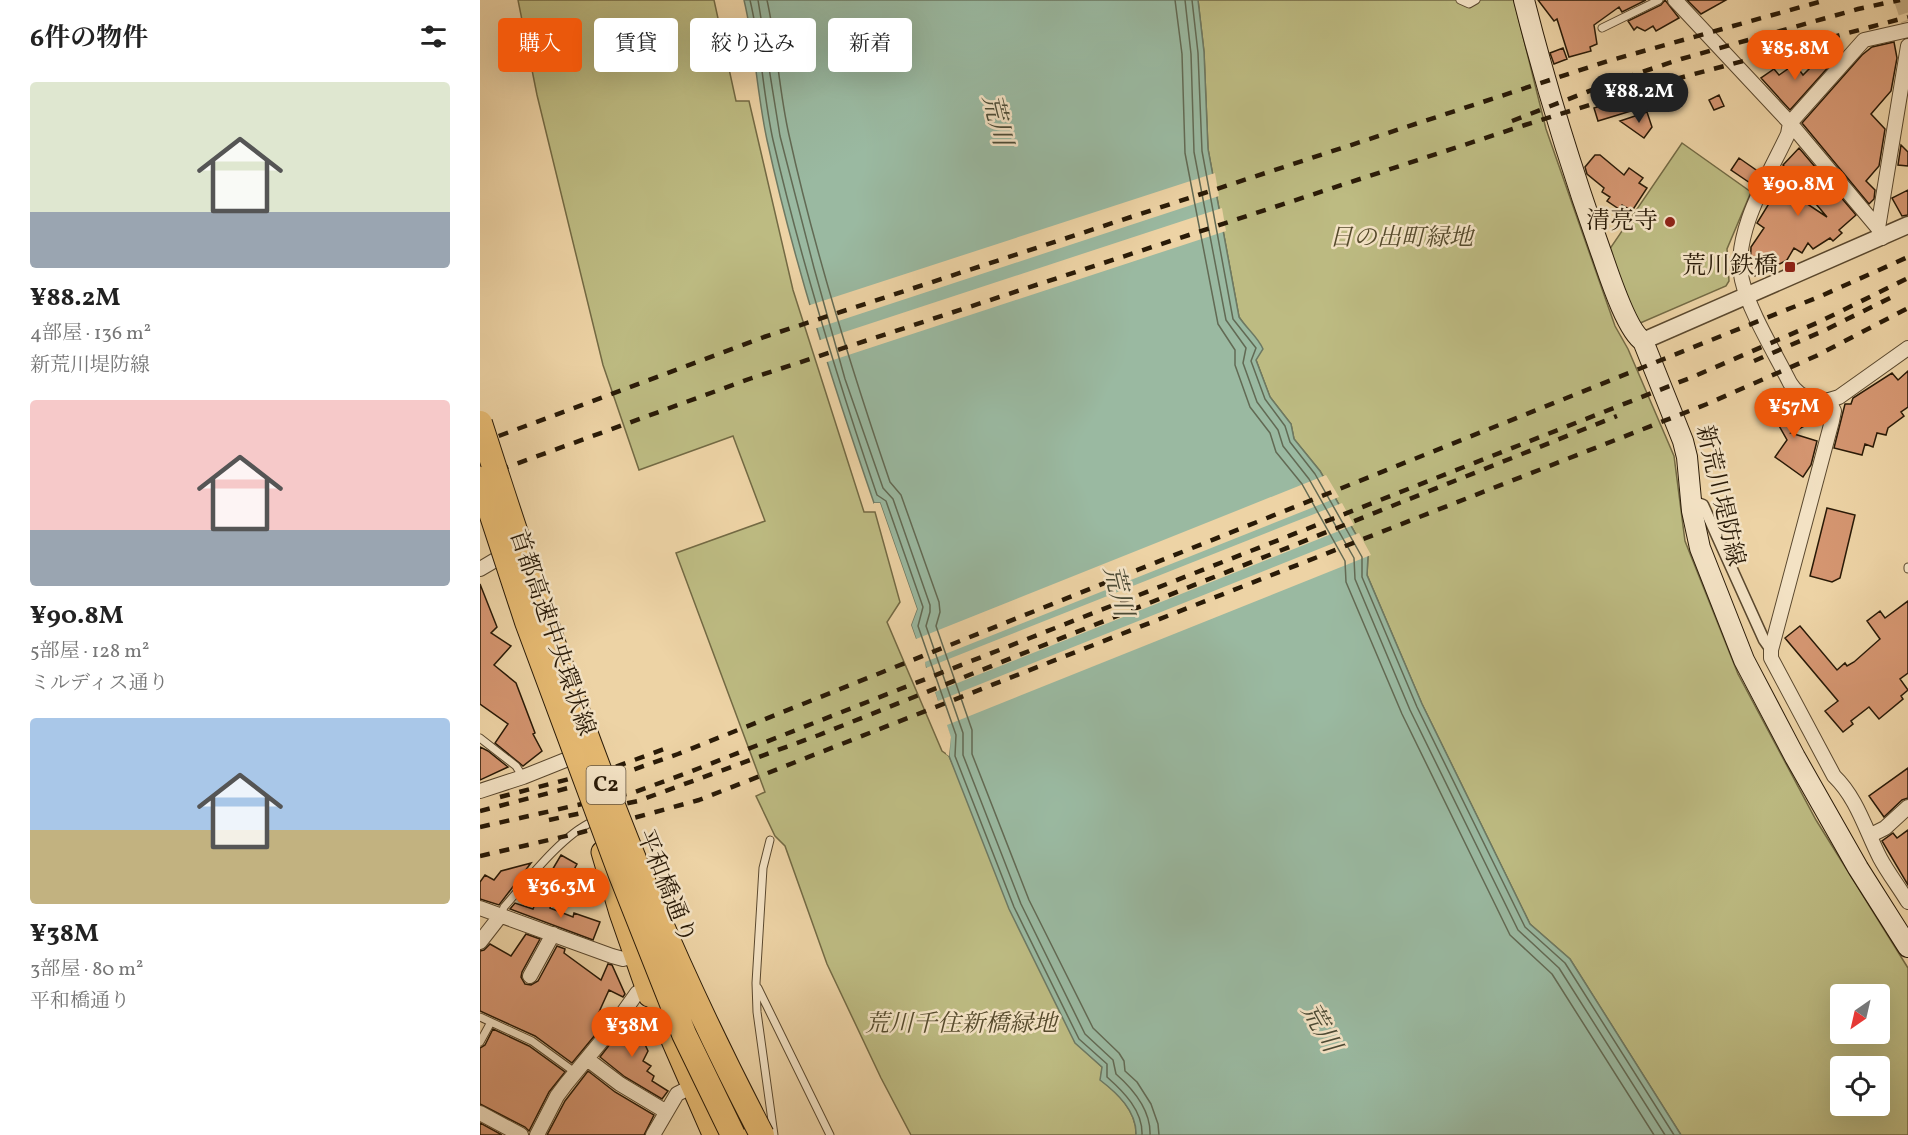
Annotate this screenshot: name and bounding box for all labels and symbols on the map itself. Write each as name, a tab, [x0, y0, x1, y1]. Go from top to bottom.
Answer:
pin: ¥85.8M	[1746, 30, 1844, 81]
pin: ¥88.2M	[1590, 73, 1688, 124]
water label: 荒川	[972, 90, 1020, 152]
pin: ¥90.8M	[1749, 166, 1847, 217]
place label: 清亮寺	[1586, 205, 1658, 239]
marker: 清亮寺	[1663, 215, 1677, 229]
park label: 日の出町緑地	[1329, 222, 1476, 256]
place label: 荒川鉄橋	[1682, 250, 1778, 284]
marker: 荒川鉄橋	[1783, 260, 1797, 274]
pin: ¥57M	[1758, 388, 1830, 439]
street label: 新荒川堤防線	[1686, 422, 1752, 570]
street label: 首都高速中央環状線	[500, 525, 602, 741]
water label: 荒川	[1093, 561, 1141, 623]
road number: C2	[586, 766, 626, 804]
street label: 平和橋通り	[627, 825, 703, 949]
pin: ¥36.3M	[512, 868, 610, 919]
north arrow	[1830, 984, 1890, 1044]
water label: 荒川	[1291, 996, 1350, 1062]
pin: ¥38M	[596, 1007, 668, 1058]
park label: 荒川千住新橋緑地	[865, 1008, 1060, 1042]

